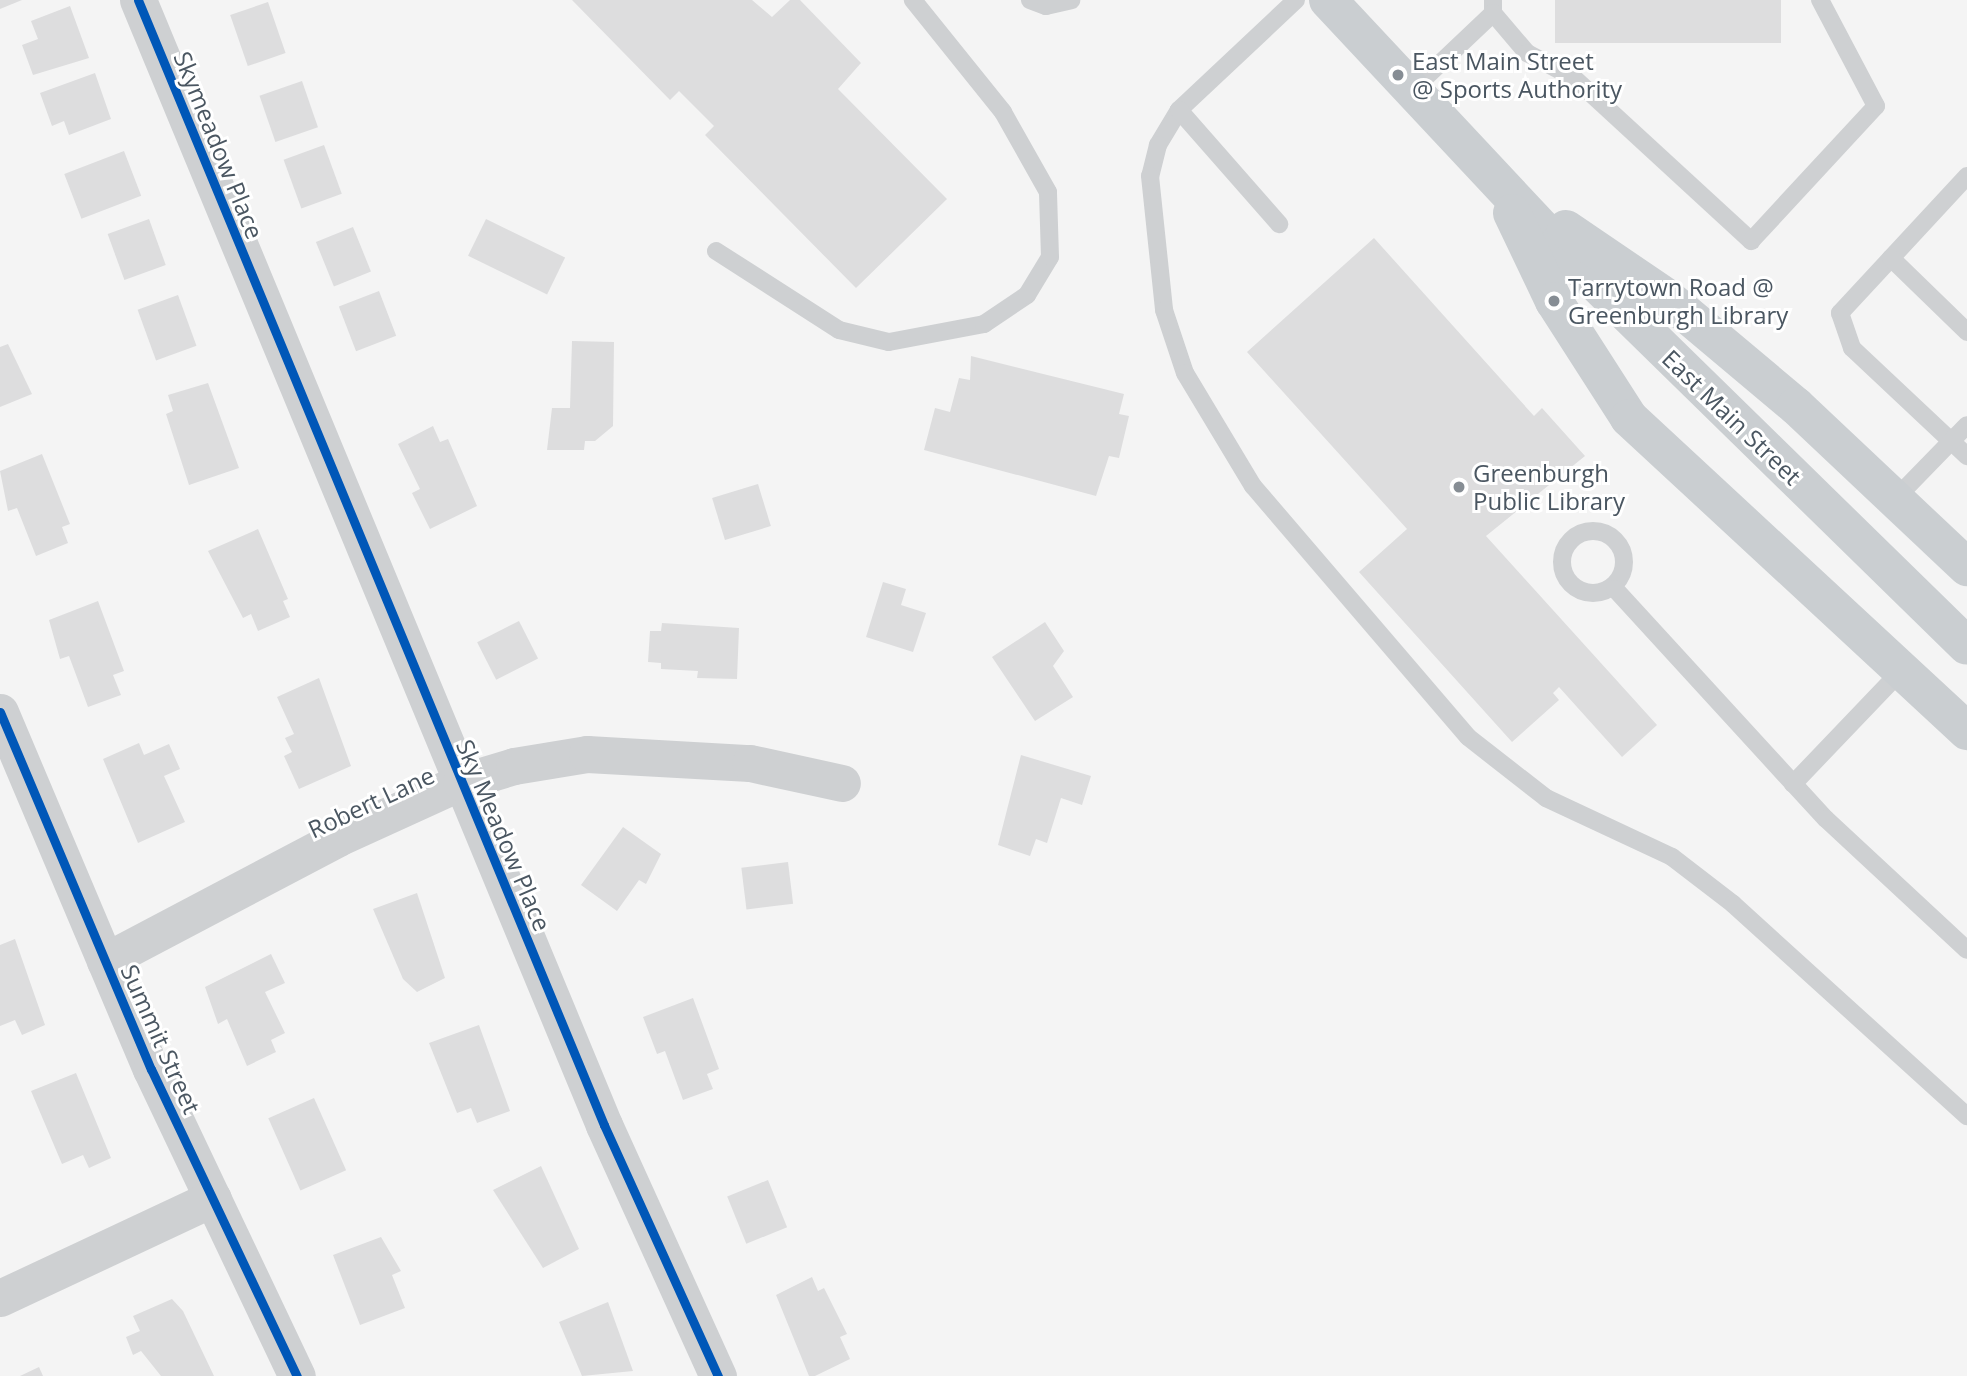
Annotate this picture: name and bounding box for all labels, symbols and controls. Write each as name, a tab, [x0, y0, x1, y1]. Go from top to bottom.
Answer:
street label: Skymeadow Place	[168, 47, 270, 243]
place label: East Main Street @ Sports Authority	[1412, 47, 1622, 103]
marker: East Main Street @ Sports Authority	[1390, 67, 1406, 83]
place label: Tarrytown Road @ Greenburgh Library	[1568, 273, 1788, 329]
marker: Tarrytown Road @ Greenburgh Library	[1546, 293, 1562, 309]
street label: East Main Street	[1657, 343, 1807, 491]
place label: Greenburgh Public Library	[1473, 459, 1625, 515]
marker: Greenburgh Public Library	[1451, 479, 1467, 495]
street label: Sky Meadow Place	[451, 735, 557, 935]
street label: Robert Lane	[303, 760, 439, 844]
street label: Summit Street	[115, 960, 207, 1118]

